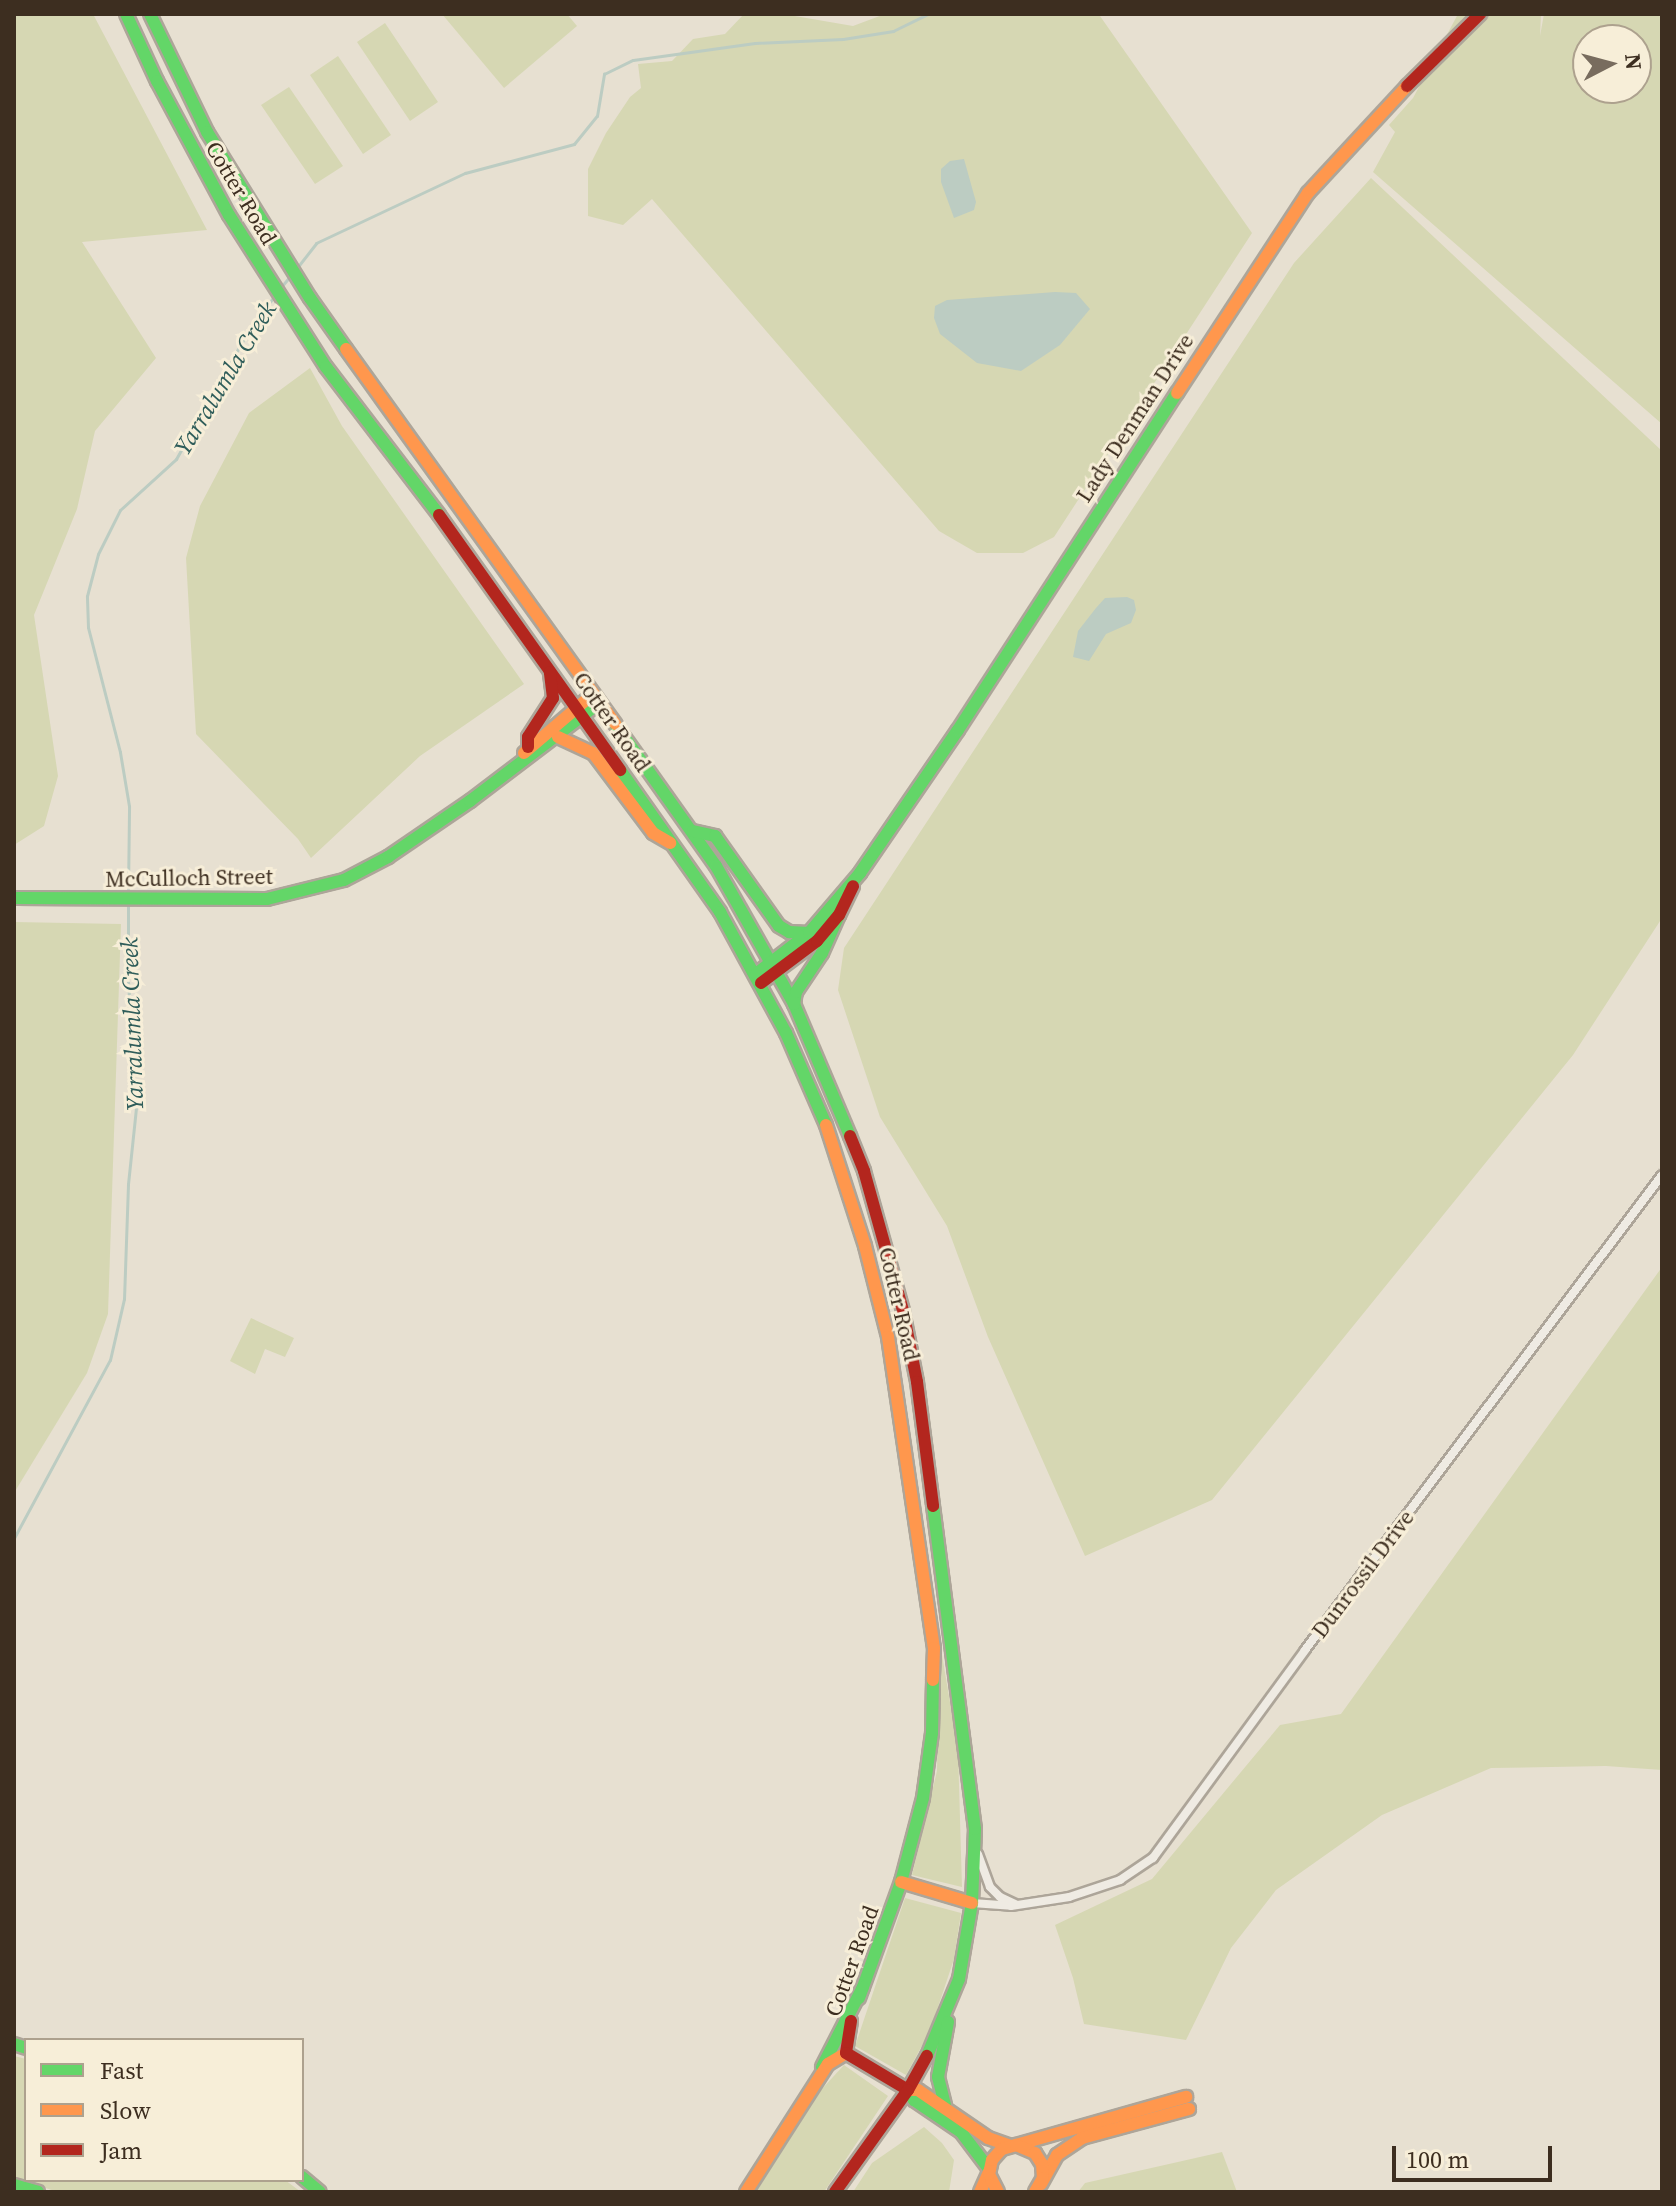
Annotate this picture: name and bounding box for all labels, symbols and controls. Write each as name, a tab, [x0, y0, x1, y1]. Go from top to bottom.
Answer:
north arrow	[1572, 24, 1652, 104]
text: N	[1618, 52, 1650, 71]
street label: Cotter Road	[200, 137, 282, 249]
water label: Yarralumla Creek	[168, 296, 282, 460]
street label: Lady Denman Drive	[1071, 329, 1199, 507]
street label: Cotter Road	[568, 667, 656, 777]
street label: McCulloch Street	[105, 863, 273, 893]
water label: Yarralumla Creek	[115, 937, 149, 1111]
street label: Cotter Road	[873, 1245, 925, 1363]
street label: Dunrossil Drive	[1306, 1505, 1420, 1643]
street label: Cotter Road	[820, 1902, 884, 2020]
legend	[24, 2038, 304, 2182]
text: Fast	[100, 2054, 143, 2087]
text: Slow	[100, 2094, 151, 2127]
scale bar	[1396, 2130, 1556, 2180]
text: Jam	[100, 2134, 142, 2167]
text: 100 m	[1406, 2143, 1469, 2176]

